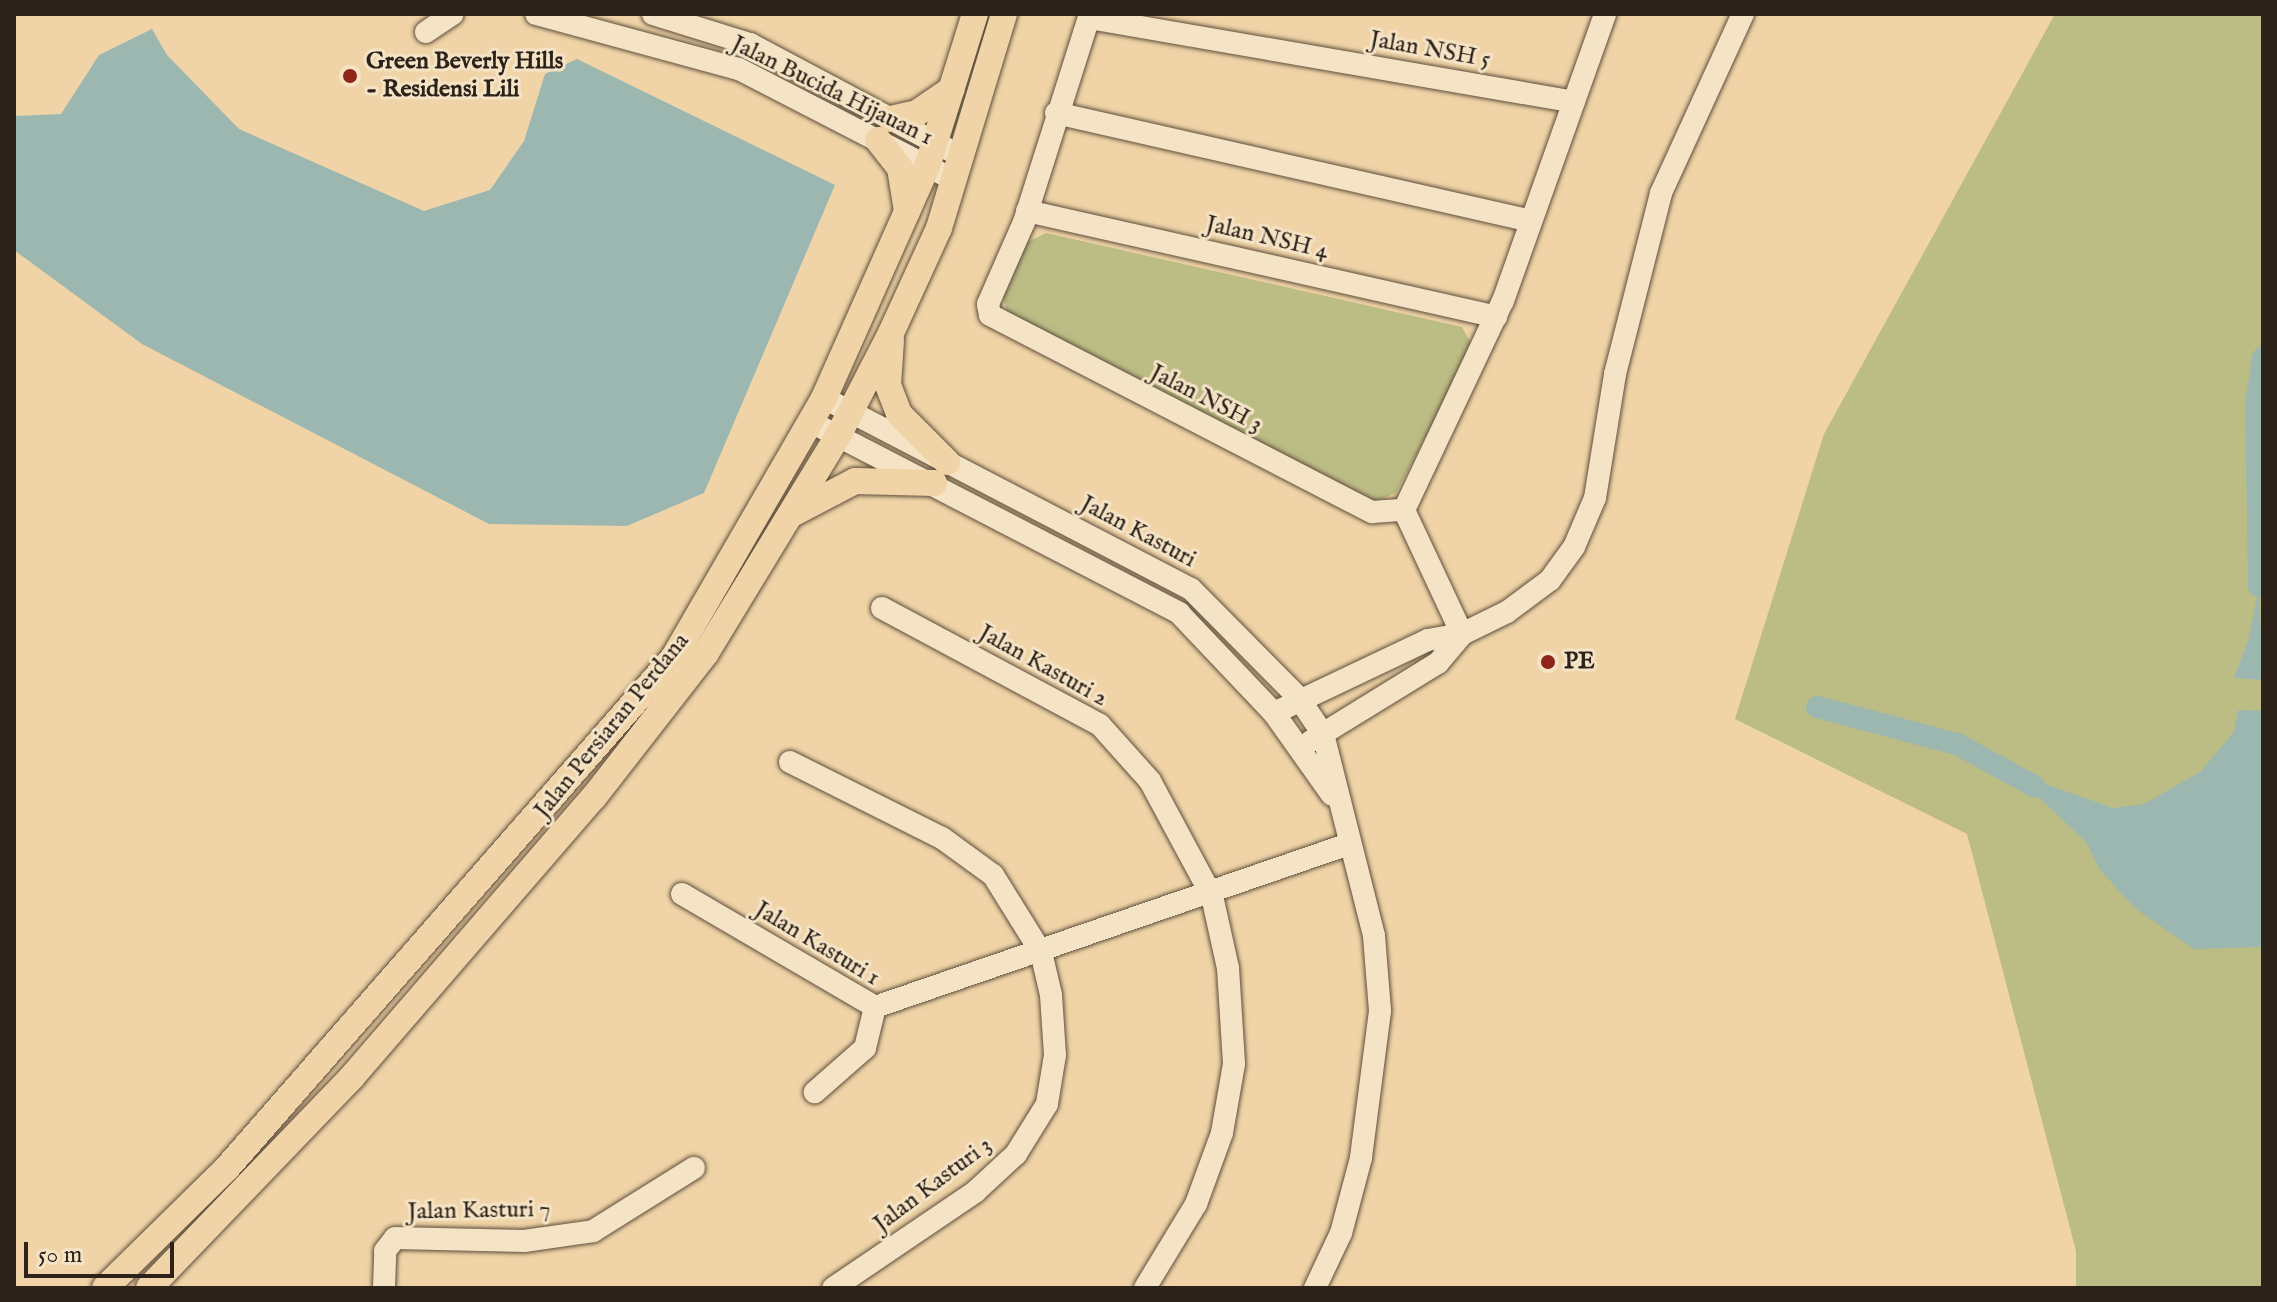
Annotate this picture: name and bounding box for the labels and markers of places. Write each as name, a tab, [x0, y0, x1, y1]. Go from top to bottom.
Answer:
place label: Green Beverly Hills - Residensi Lili	[366, 48, 563, 104]
marker: Green Beverly Hills - Residensi Lili	[341, 67, 359, 85]
place label: PE	[1564, 648, 1595, 676]
marker: PE	[1539, 653, 1557, 671]

